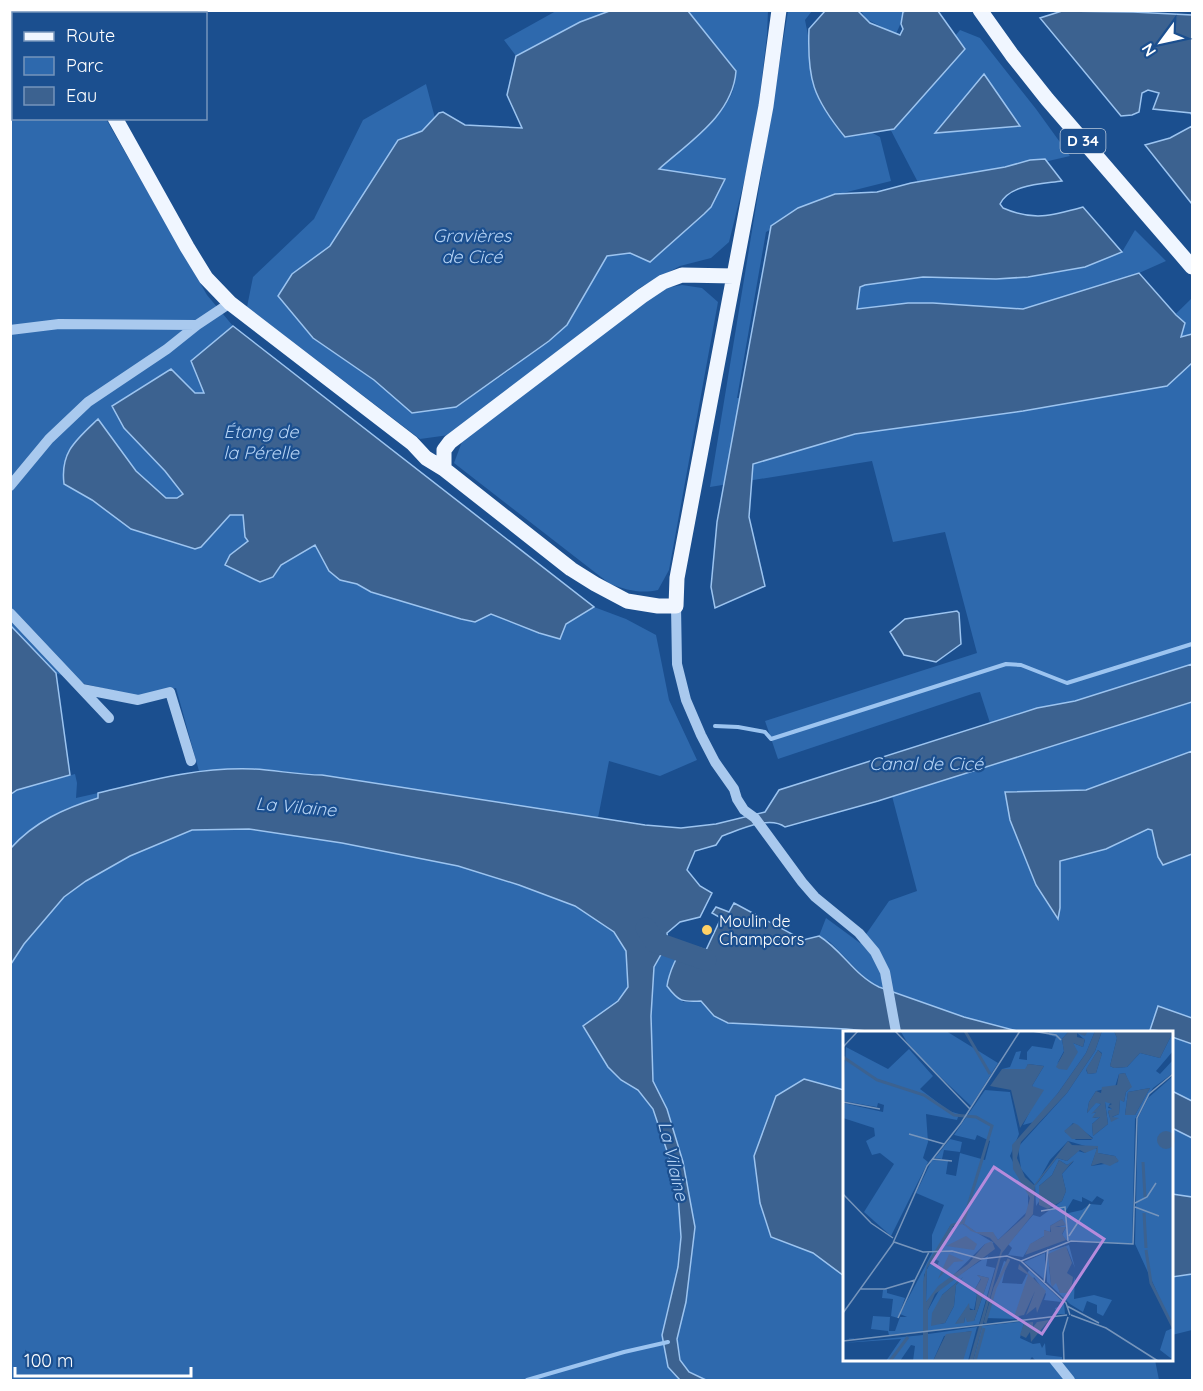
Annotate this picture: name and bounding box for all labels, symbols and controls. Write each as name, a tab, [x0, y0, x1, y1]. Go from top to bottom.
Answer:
legend	[12, 12, 207, 120]
north arrow	[1131, 12, 1191, 72]
text: Route	[66, 24, 115, 47]
text: N	[1137, 40, 1160, 61]
text: Parc	[66, 54, 103, 77]
text: Eau	[66, 84, 97, 107]
road number: D 34	[1060, 129, 1106, 153]
water label: Gravières de Cicé	[433, 224, 513, 268]
water label: Étang de la Pérelle	[223, 420, 300, 464]
water label: Canal de Cicé	[869, 752, 984, 775]
water label: La Vilaine	[255, 792, 338, 822]
place label: Moulin de Champcors	[719, 911, 804, 949]
marker: Moulin de Champcors	[700, 923, 714, 937]
inset map	[843, 1031, 1173, 1361]
water label: La Vilaine	[653, 1119, 694, 1204]
scale bar	[15, 1340, 190, 1378]
text: 100 m	[24, 1349, 73, 1372]

